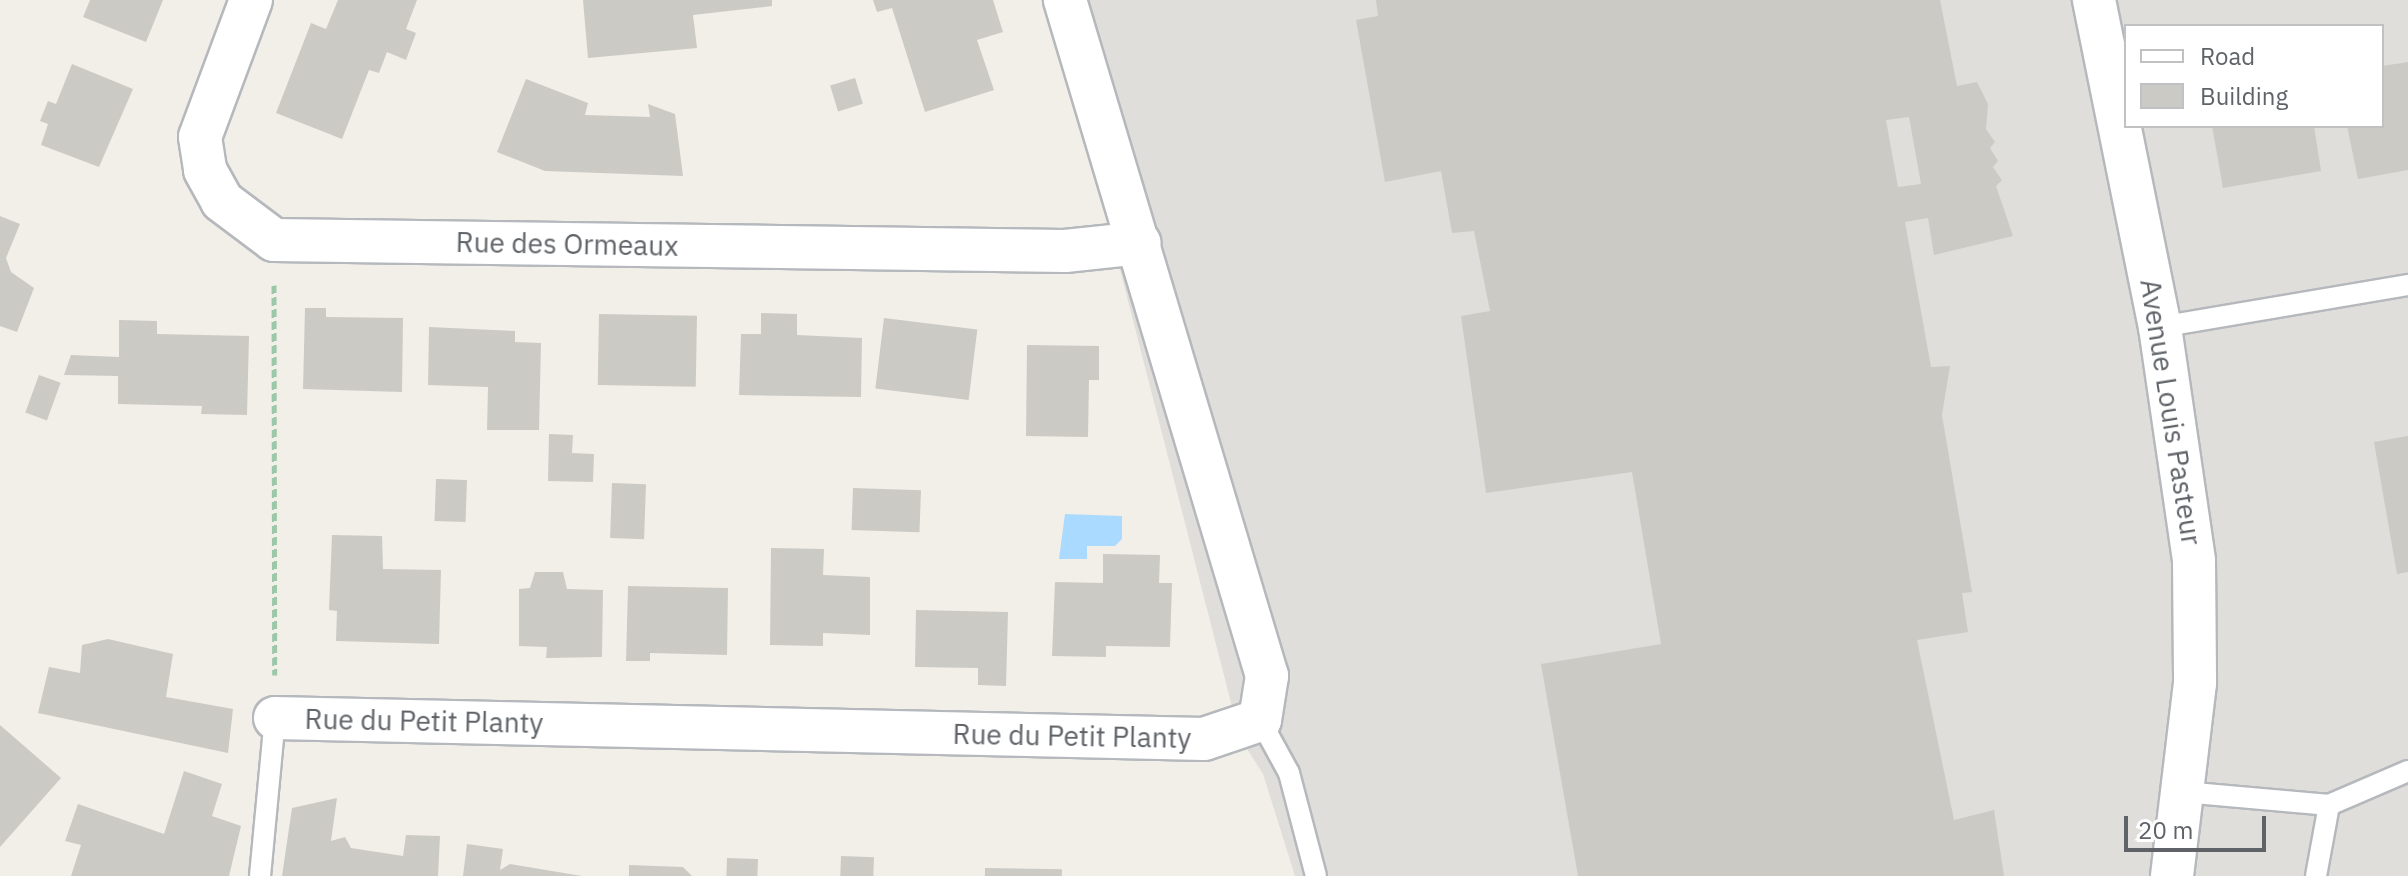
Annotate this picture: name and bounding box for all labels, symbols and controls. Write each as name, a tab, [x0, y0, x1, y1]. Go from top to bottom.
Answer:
legend	[2124, 24, 2384, 128]
text: Road	[2200, 40, 2255, 72]
text: Building	[2200, 80, 2288, 112]
street label: Rue des Ormeaux	[455, 225, 679, 263]
street label: Avenue Louis Pasteur	[2133, 277, 2209, 547]
street label: Rue du Petit Planty	[304, 702, 544, 740]
street label: Rue du Petit Planty	[952, 717, 1192, 755]
scale bar	[2128, 800, 2270, 850]
text: 20 m	[2138, 814, 2193, 846]

